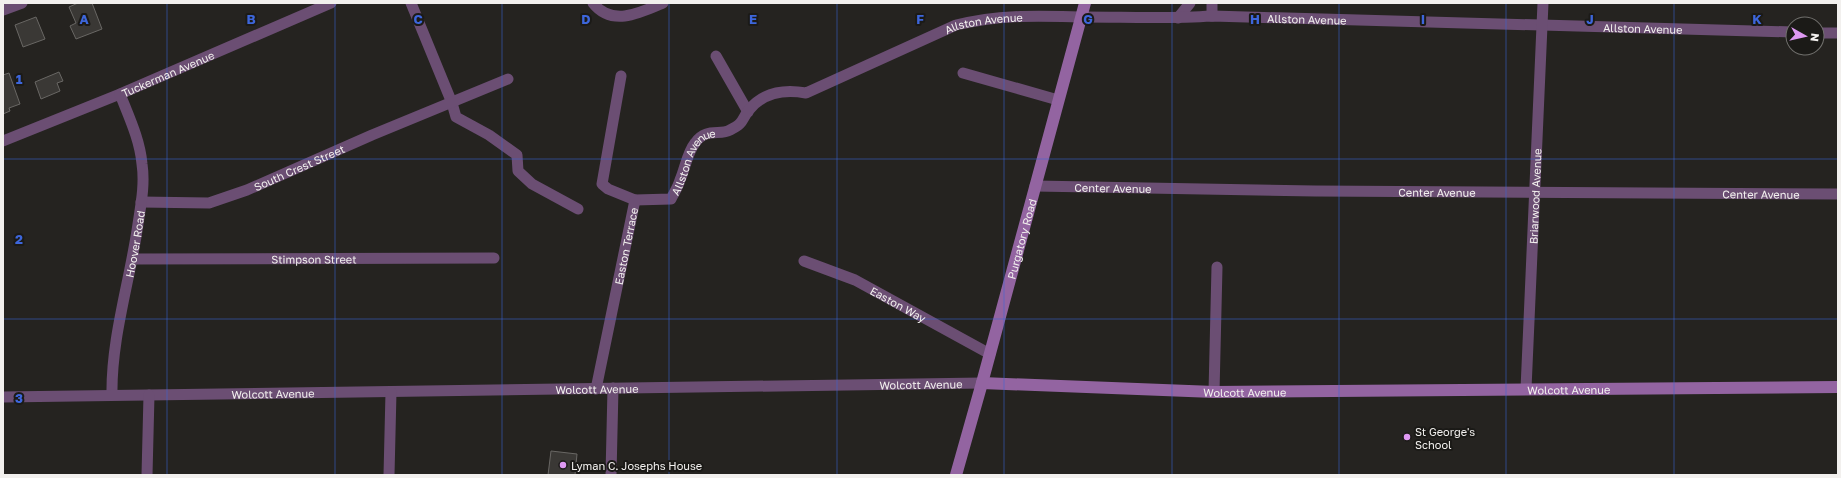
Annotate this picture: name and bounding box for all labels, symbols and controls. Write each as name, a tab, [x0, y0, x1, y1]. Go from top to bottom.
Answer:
street label: Allston Avenue	[942, 10, 1023, 36]
text: A	[79, 11, 89, 27]
text: B	[246, 11, 256, 27]
text: C	[413, 11, 423, 27]
text: D	[581, 11, 591, 27]
text: E	[749, 11, 757, 27]
text: F	[916, 11, 924, 27]
text: G	[1083, 11, 1093, 27]
text: H	[1250, 11, 1260, 27]
street label: Allston Avenue	[1267, 11, 1347, 26]
text: I	[1421, 11, 1425, 27]
text: J	[1586, 11, 1594, 27]
text: K	[1752, 11, 1762, 27]
north arrow	[1785, 16, 1825, 56]
street label: Allston Avenue	[1603, 20, 1683, 35]
text: N	[1808, 32, 1822, 43]
street label: Tuckerman Avenue	[119, 48, 216, 99]
text: 1	[16, 71, 23, 87]
street label: Allston Avenue	[668, 126, 716, 197]
street label: South Crest Street	[252, 141, 346, 193]
street label: Briarwood Avenue	[1526, 148, 1543, 244]
street label: Center Avenue	[1074, 180, 1152, 195]
street label: Center Avenue	[1398, 185, 1476, 198]
street label: Center Avenue	[1722, 187, 1800, 200]
street label: Purgatory Road	[1004, 197, 1038, 280]
street label: Easton Terrace	[611, 206, 640, 286]
street label: Hoover Road	[122, 210, 147, 279]
text: 2	[15, 231, 23, 247]
street label: Stimpson Street	[271, 252, 357, 265]
street label: Easton Way	[868, 283, 929, 324]
street label: Wolcott Avenue	[879, 377, 963, 391]
street label: Wolcott Avenue	[555, 381, 639, 396]
street label: Wolcott Avenue	[1527, 382, 1610, 396]
street label: Wolcott Avenue	[1203, 385, 1286, 399]
street label: Wolcott Avenue	[231, 386, 315, 400]
text: 3	[15, 390, 23, 406]
place label: St George's School	[1415, 425, 1475, 451]
marker: St George's School	[1402, 432, 1412, 442]
place label: Lyman C. Josephs House	[571, 459, 702, 472]
marker: Lyman C. Josephs House	[558, 460, 568, 470]

